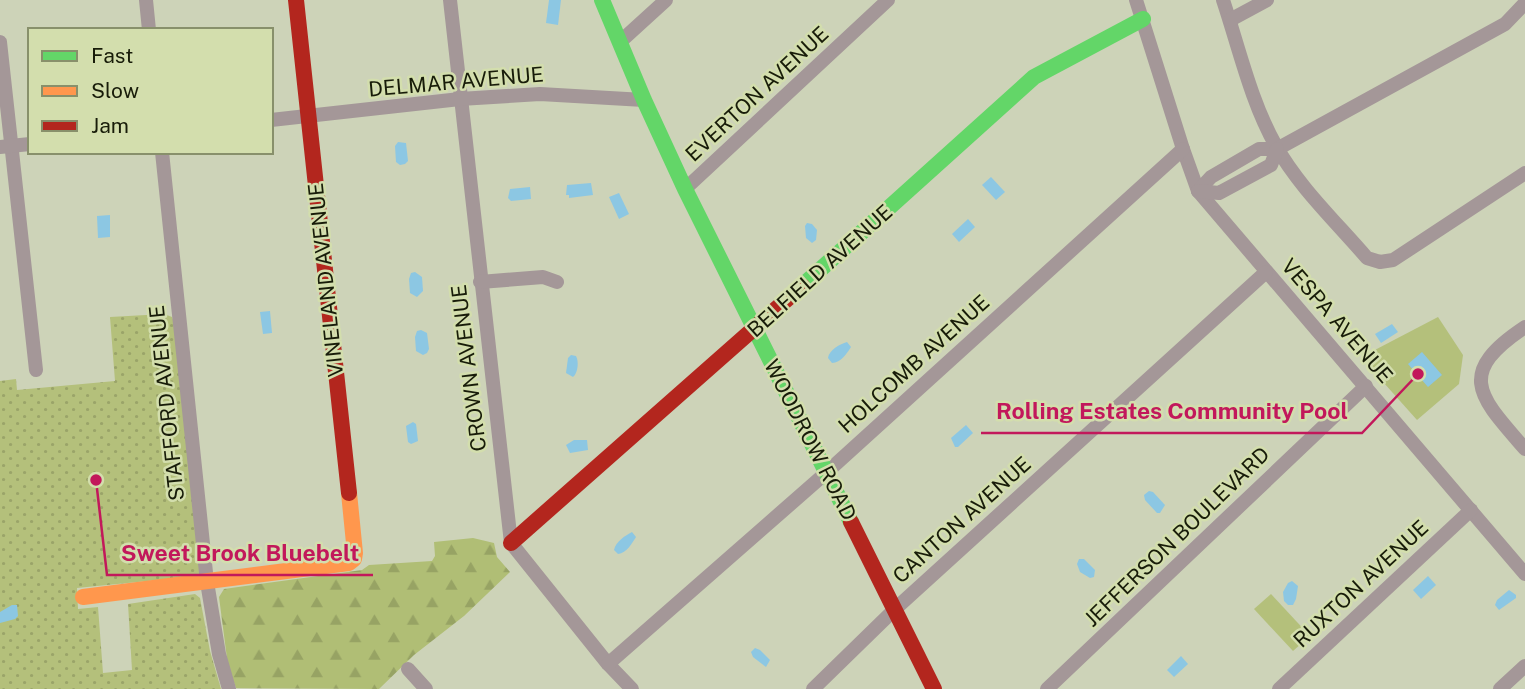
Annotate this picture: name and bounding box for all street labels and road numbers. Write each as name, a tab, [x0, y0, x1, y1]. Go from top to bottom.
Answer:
street label: EVERTON AVENUE	[680, 21, 833, 166]
street label: DELMAR AVENUE	[367, 61, 545, 102]
street label: VINELAND AVENUE	[303, 182, 348, 378]
street label: BELFIELD AVENUE	[742, 199, 897, 342]
street label: VESPA AVENUE	[1277, 253, 1398, 388]
street label: CROWN AVENUE	[446, 283, 491, 453]
street label: HOLCOMB AVENUE	[833, 289, 994, 438]
street label: STAFFORD AVENUE	[144, 304, 189, 502]
street label: WOODROW ROAD	[759, 355, 862, 524]
street label: JEFFERSON BOULEVARD	[1079, 442, 1274, 632]
street label: CANTON AVENUE	[888, 451, 1036, 588]
street label: RUXTON AVENUE	[1288, 515, 1433, 652]

